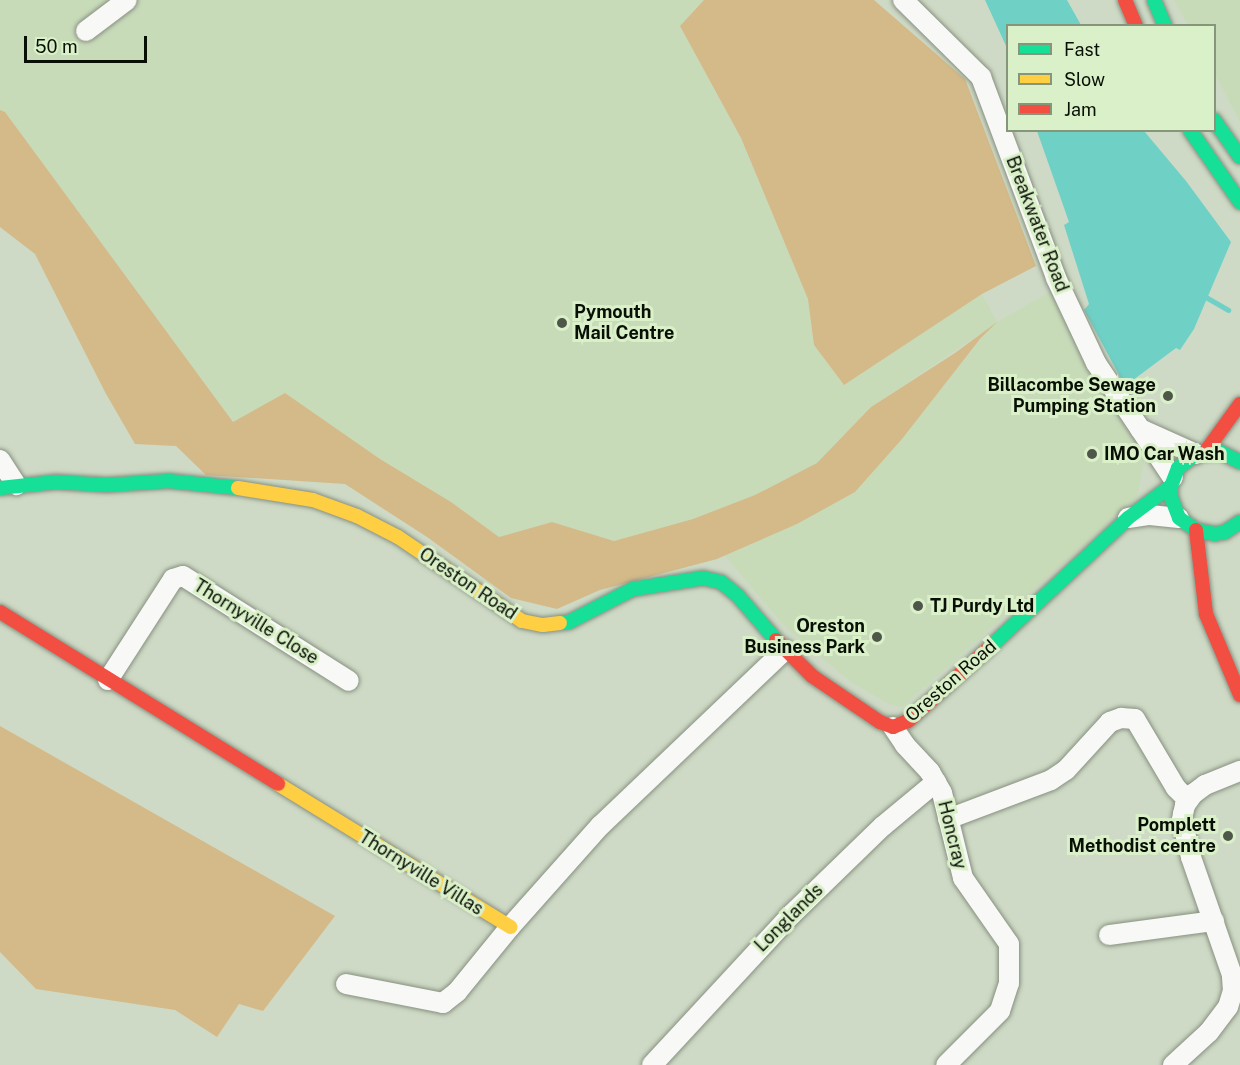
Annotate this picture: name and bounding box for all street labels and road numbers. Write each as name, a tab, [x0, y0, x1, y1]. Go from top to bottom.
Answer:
street label: Breakwater Road	[1001, 153, 1073, 295]
street label: Oreston Road	[415, 543, 521, 625]
street label: Thornyville Close	[189, 575, 323, 669]
street label: Oreston Road	[901, 636, 1001, 726]
street label: Honcray	[933, 798, 971, 872]
street label: Thornyville Villas	[355, 826, 487, 920]
street label: Longlands	[750, 879, 828, 957]

